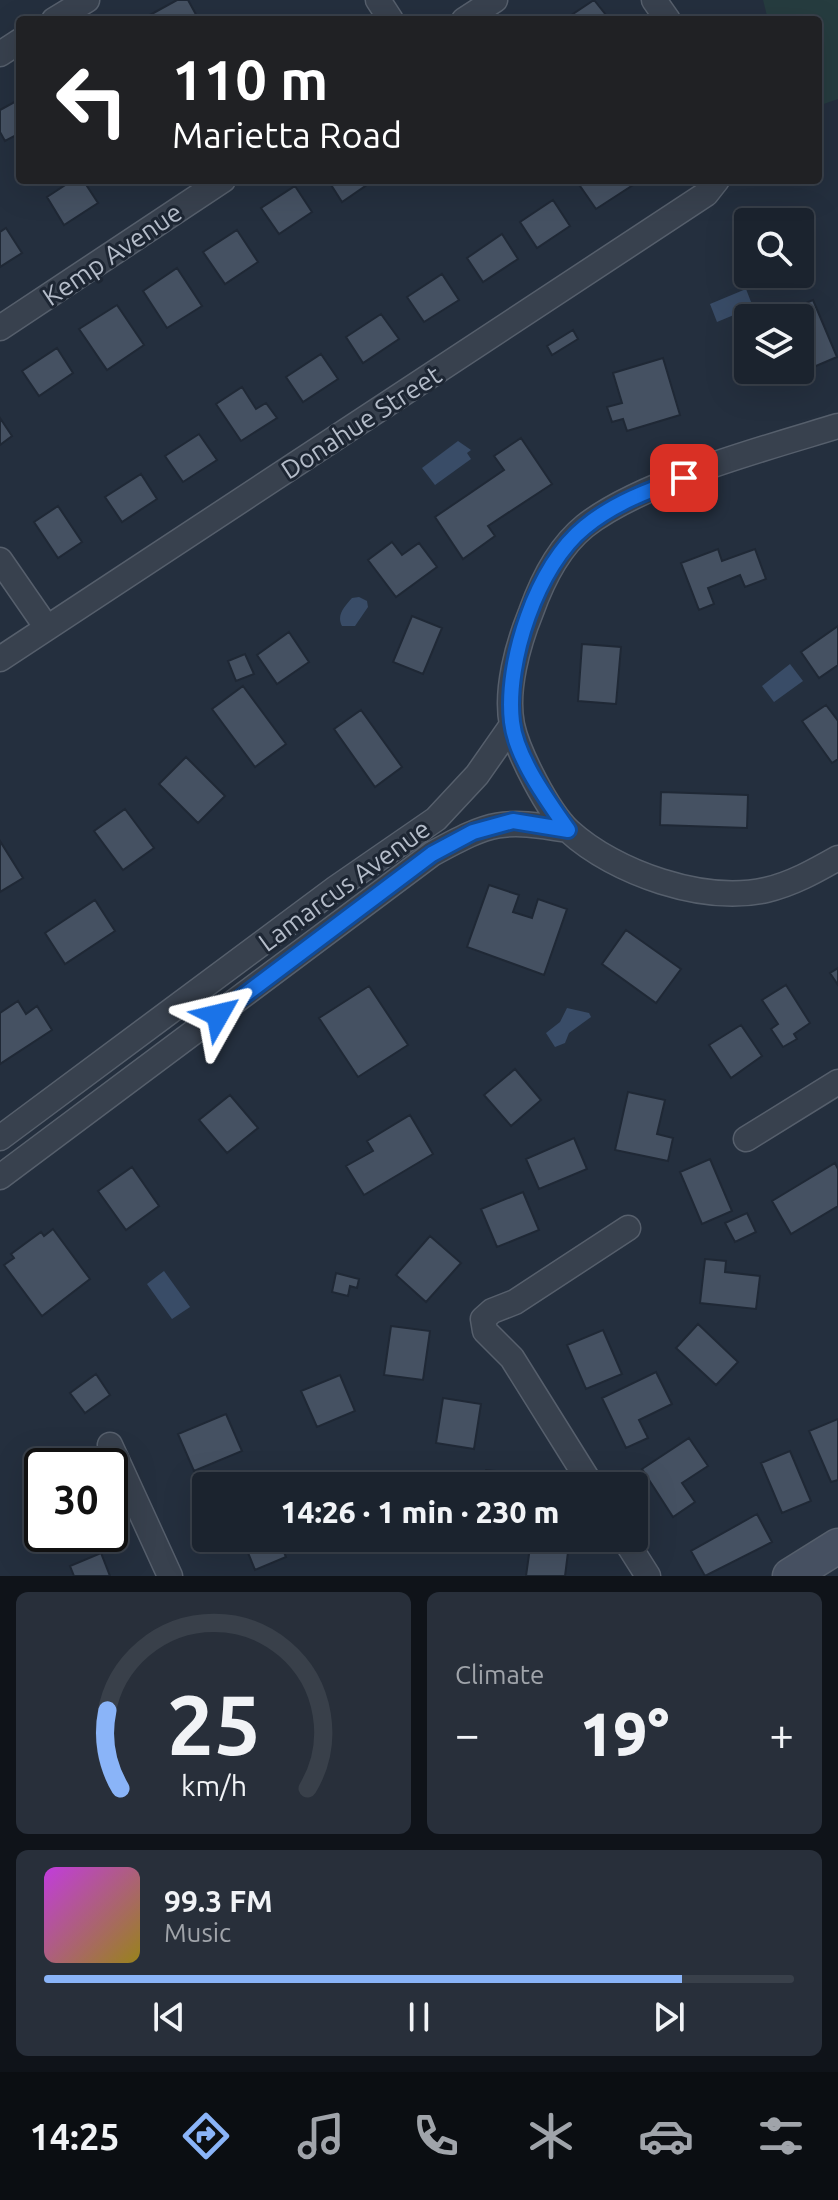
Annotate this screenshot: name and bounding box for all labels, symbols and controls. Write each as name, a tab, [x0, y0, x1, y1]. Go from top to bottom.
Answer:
icon: left	[40, 48, 144, 152]
text: 110 m	[172, 48, 328, 111]
text: Marietta Road	[172, 114, 402, 155]
street label: Kemp Avenue	[37, 197, 187, 311]
map controls	[734, 208, 814, 384]
button: search	[734, 208, 814, 288]
button: layers	[734, 304, 814, 384]
street label: Donahue Street	[276, 360, 446, 484]
pin	[650, 444, 718, 512]
icon: arrive	[662, 456, 706, 500]
street label: Lamarcus Avenue	[253, 813, 435, 957]
position arrow	[176, 973, 260, 1057]
speed limit sign: 30	[24, 1448, 128, 1552]
text: 14:26 · 1 min · 230 m	[281, 1495, 559, 1529]
text: Climate	[455, 1660, 544, 1689]
text: 25	[167, 1677, 260, 1771]
text: 19°	[580, 1700, 669, 1767]
text: −	[455, 1709, 480, 1758]
text: +	[769, 1709, 794, 1758]
text: km/h	[181, 1769, 247, 1801]
text: 99.3 FM	[164, 1884, 273, 1918]
text: Music	[164, 1918, 231, 1947]
icon: previous	[147, 1995, 191, 2039]
icon: pause	[397, 1995, 441, 2039]
icon: next	[647, 1995, 691, 2039]
icon: directions	[178, 2108, 234, 2164]
icon: music	[293, 2108, 349, 2164]
icon: phone	[408, 2108, 464, 2164]
icon: climate	[523, 2108, 579, 2164]
icon: car	[638, 2108, 694, 2164]
icon: filters	[753, 2108, 809, 2164]
text: 14:25	[29, 2116, 120, 2157]

